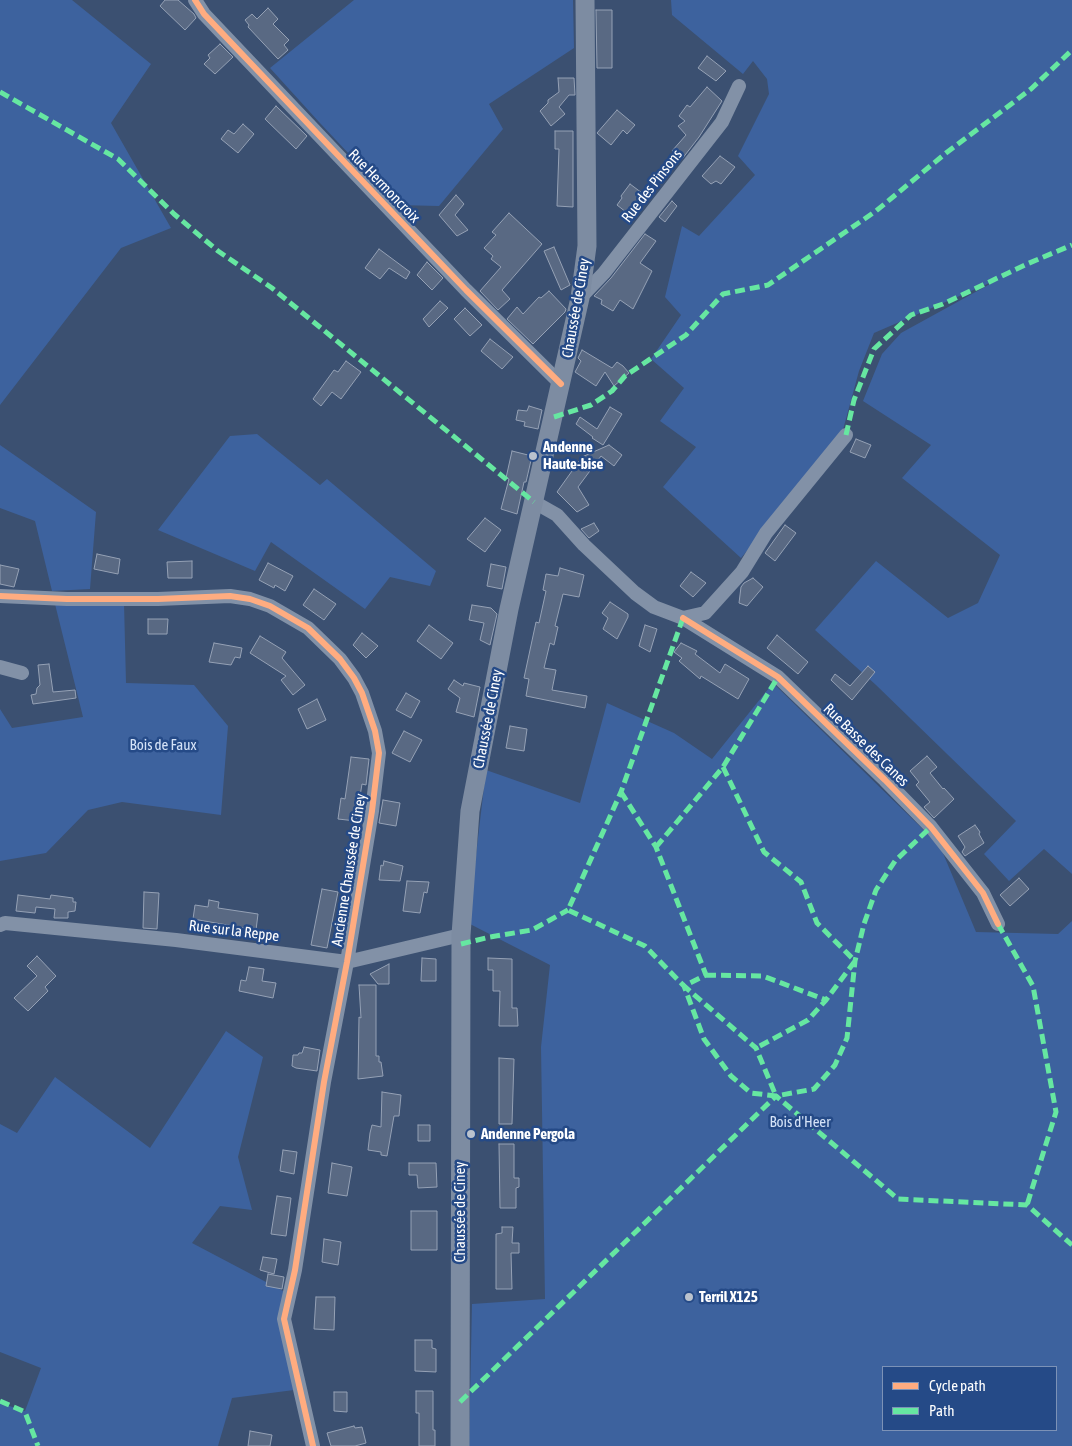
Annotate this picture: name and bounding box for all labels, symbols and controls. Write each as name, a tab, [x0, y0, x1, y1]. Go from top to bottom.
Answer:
street label: Rue Hermoncroix	[344, 146, 424, 226]
street label: Rue des Pinsons	[618, 146, 686, 226]
street label: Chaussée de Ciney	[558, 257, 594, 359]
place label: Andenne Haute-bise	[543, 438, 603, 473]
marker: Andenne Haute-bise	[527, 450, 539, 462]
street label: Chaussée de Ciney	[470, 668, 506, 770]
street label: Rue Basse des Canes	[820, 700, 912, 790]
park label: Bois de Faux	[130, 736, 196, 754]
street label: Ancienne Chaussée de Ciney	[328, 792, 370, 948]
street label: Rue sur la Reppe	[188, 917, 280, 945]
park label: Bois d'Heer	[769, 1113, 831, 1131]
place label: Andenne Pergola	[481, 1125, 575, 1143]
marker: Andenne Pergola	[465, 1128, 477, 1140]
street label: Chaussée de Ciney	[451, 1162, 469, 1262]
place label: Terril X125	[699, 1288, 758, 1306]
marker: Terril X125	[683, 1291, 695, 1303]
legend	[882, 1366, 1057, 1431]
text: Cycle path	[929, 1377, 986, 1394]
text: Path	[929, 1402, 955, 1419]

